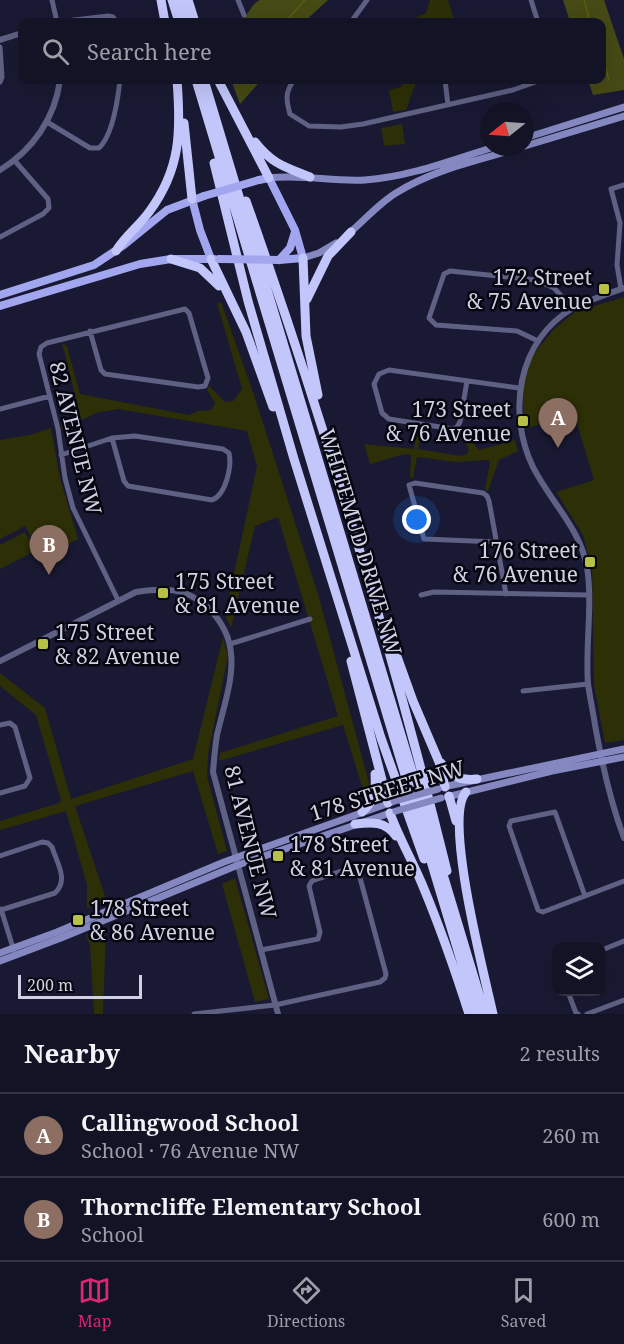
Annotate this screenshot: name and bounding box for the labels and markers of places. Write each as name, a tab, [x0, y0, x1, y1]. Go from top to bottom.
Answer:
place label: 172 Street & 75 Avenue	[467, 263, 592, 315]
marker: 172 Street & 75 Avenue	[597, 282, 611, 296]
place label: 173 Street & 76 Avenue	[386, 395, 511, 447]
pin: A	[538, 398, 578, 448]
marker: 173 Street & 76 Avenue	[516, 414, 530, 428]
pin: B	[29, 526, 68, 575]
place label: 176 Street & 76 Avenue	[453, 536, 578, 588]
marker: 176 Street & 76 Avenue	[583, 555, 597, 569]
place label: 175 Street & 81 Avenue	[175, 567, 300, 619]
marker: 175 Street & 81 Avenue	[156, 586, 170, 600]
place label: 175 Street & 82 Avenue	[55, 618, 180, 670]
marker: 175 Street & 82 Avenue	[36, 637, 50, 651]
place label: 178 Street & 81 Avenue	[290, 830, 415, 882]
marker: 178 Street & 81 Avenue	[271, 849, 285, 863]
place label: 178 Street & 86 Avenue	[90, 894, 215, 946]
marker: 178 Street & 86 Avenue	[71, 913, 85, 927]

